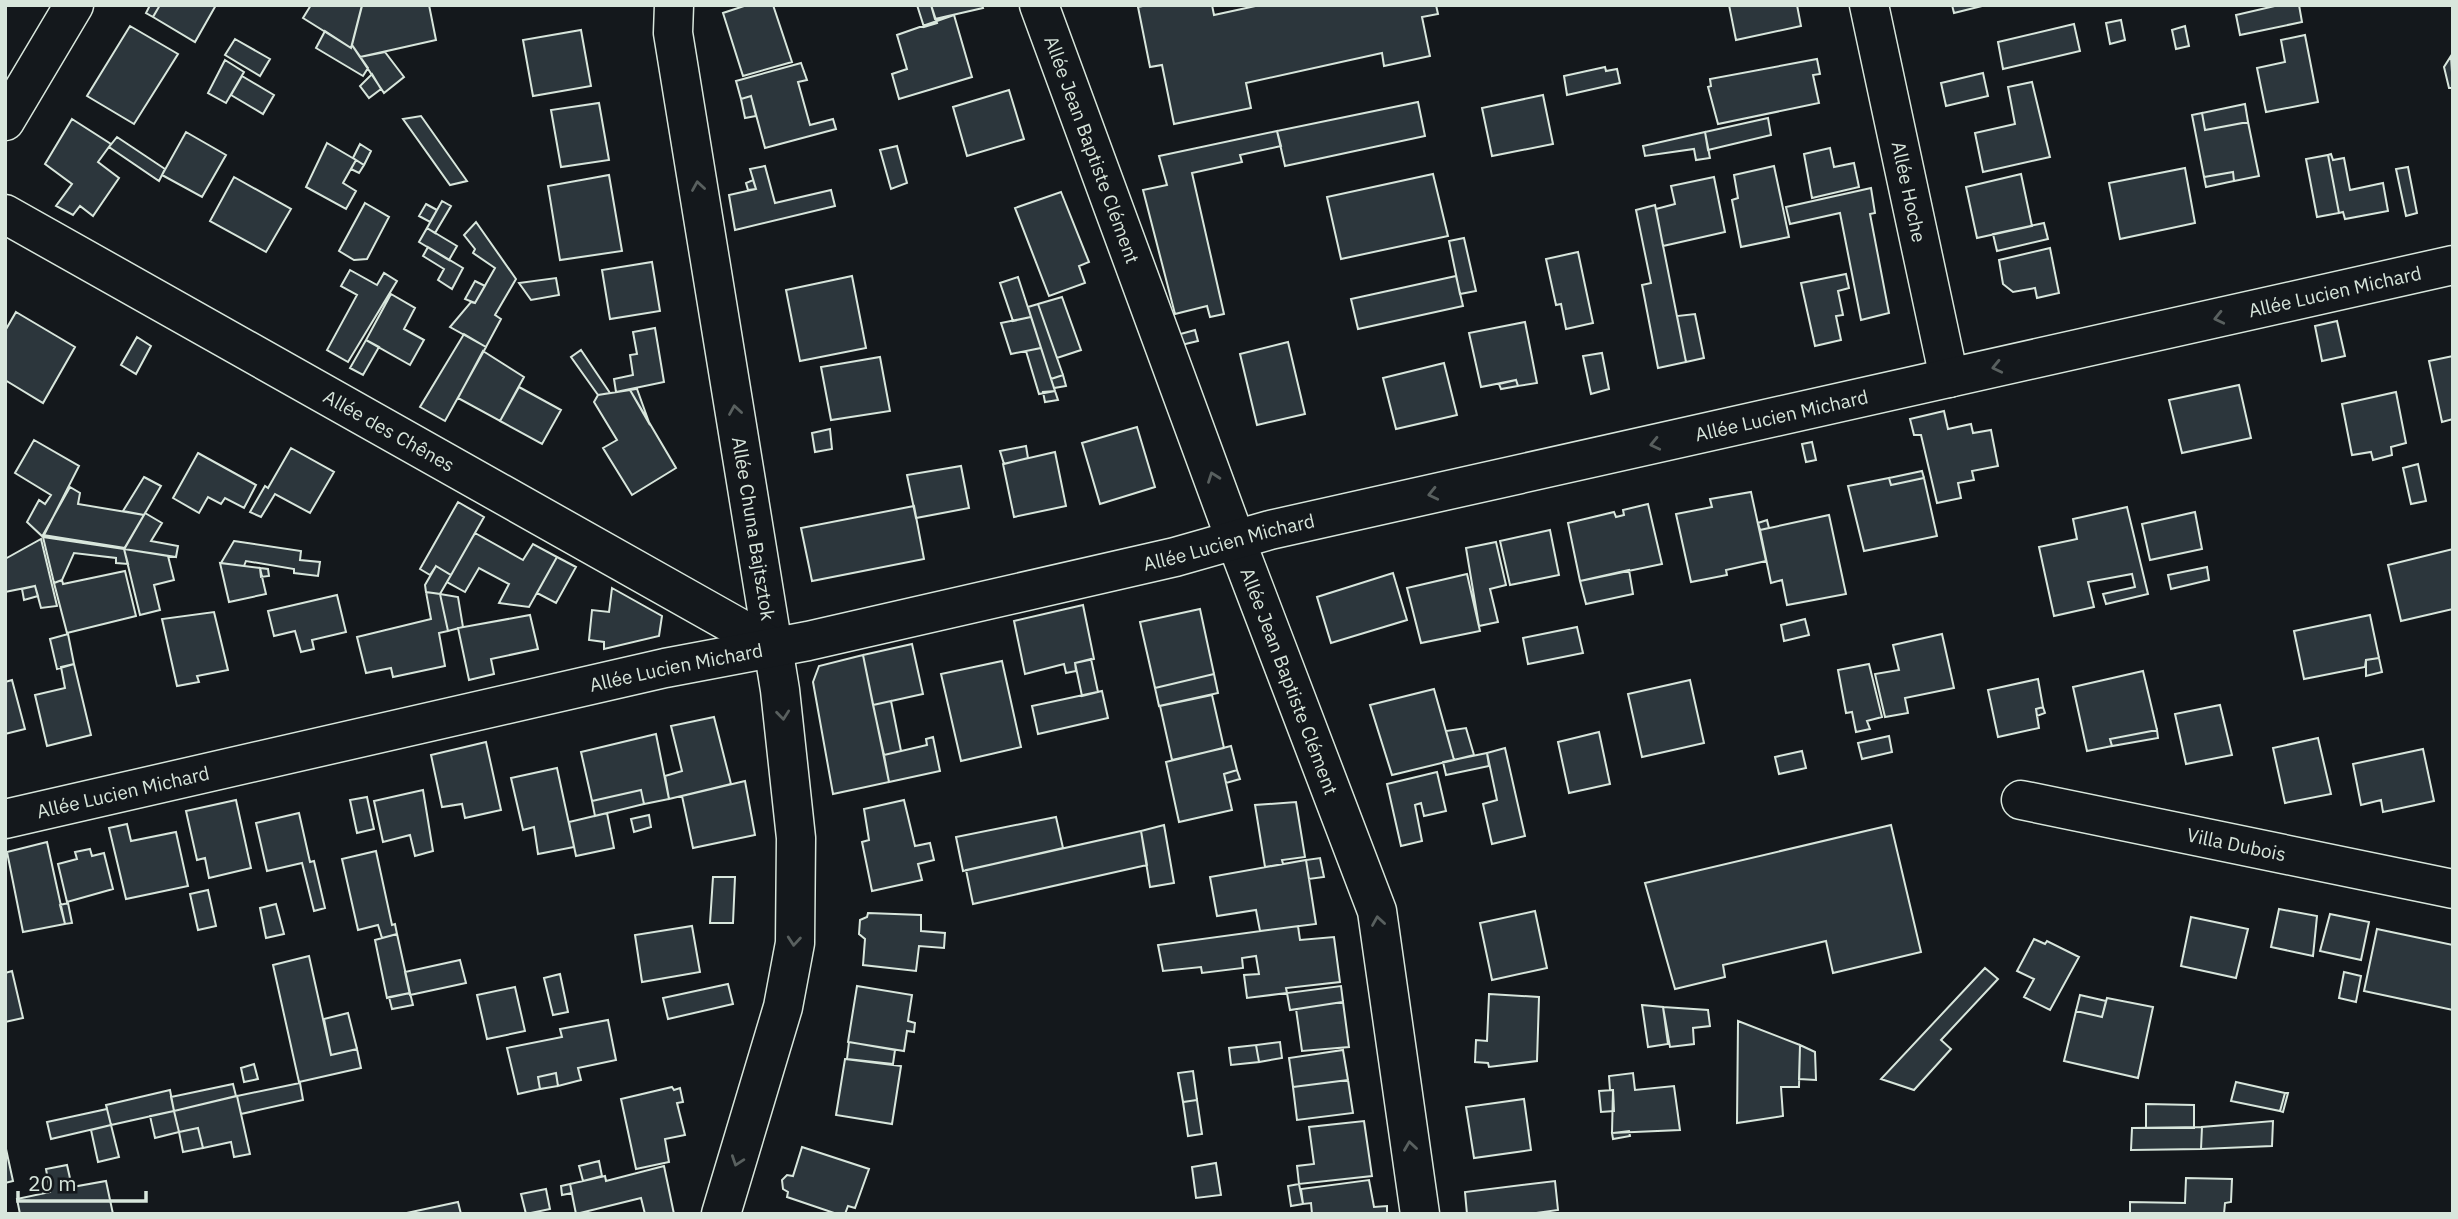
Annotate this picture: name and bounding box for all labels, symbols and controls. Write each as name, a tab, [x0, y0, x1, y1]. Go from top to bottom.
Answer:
street label: Allée Jean Baptiste Clément	[1039, 32, 1145, 267]
street label: Allée Hoche	[1887, 139, 1932, 244]
one-way arrow	[691, 180, 706, 192]
street label: Allée Lucien Michard	[2246, 260, 2424, 322]
one-way arrow	[2213, 309, 2225, 324]
one-way arrow	[1991, 359, 2003, 374]
street label: Allée des Chênes	[319, 384, 459, 477]
street label: Allée Lucien Michard	[1693, 384, 1870, 446]
one-way arrow	[728, 405, 743, 416]
street label: Allée Chuna Bajtsztok	[727, 435, 780, 622]
one-way arrow	[1649, 436, 1661, 450]
one-way arrow	[1207, 472, 1221, 484]
one-way arrow	[1427, 485, 1439, 500]
street label: Allée Lucien Michard	[1141, 508, 1317, 576]
street label: Allée Jean Baptiste Clément	[1235, 564, 1343, 798]
street label: Allée Lucien Michard	[587, 638, 765, 697]
one-way arrow	[775, 710, 790, 721]
street label: Allée Lucien Michard	[34, 761, 212, 823]
street label: Villa Dubois	[2185, 823, 2288, 866]
one-way arrow	[1371, 915, 1386, 927]
one-way arrow	[787, 936, 802, 947]
one-way arrow	[1403, 1140, 1418, 1152]
one-way arrow	[730, 1155, 745, 1167]
scale bar	[18, 1160, 145, 1204]
text: 20 m	[28, 1169, 77, 1197]

